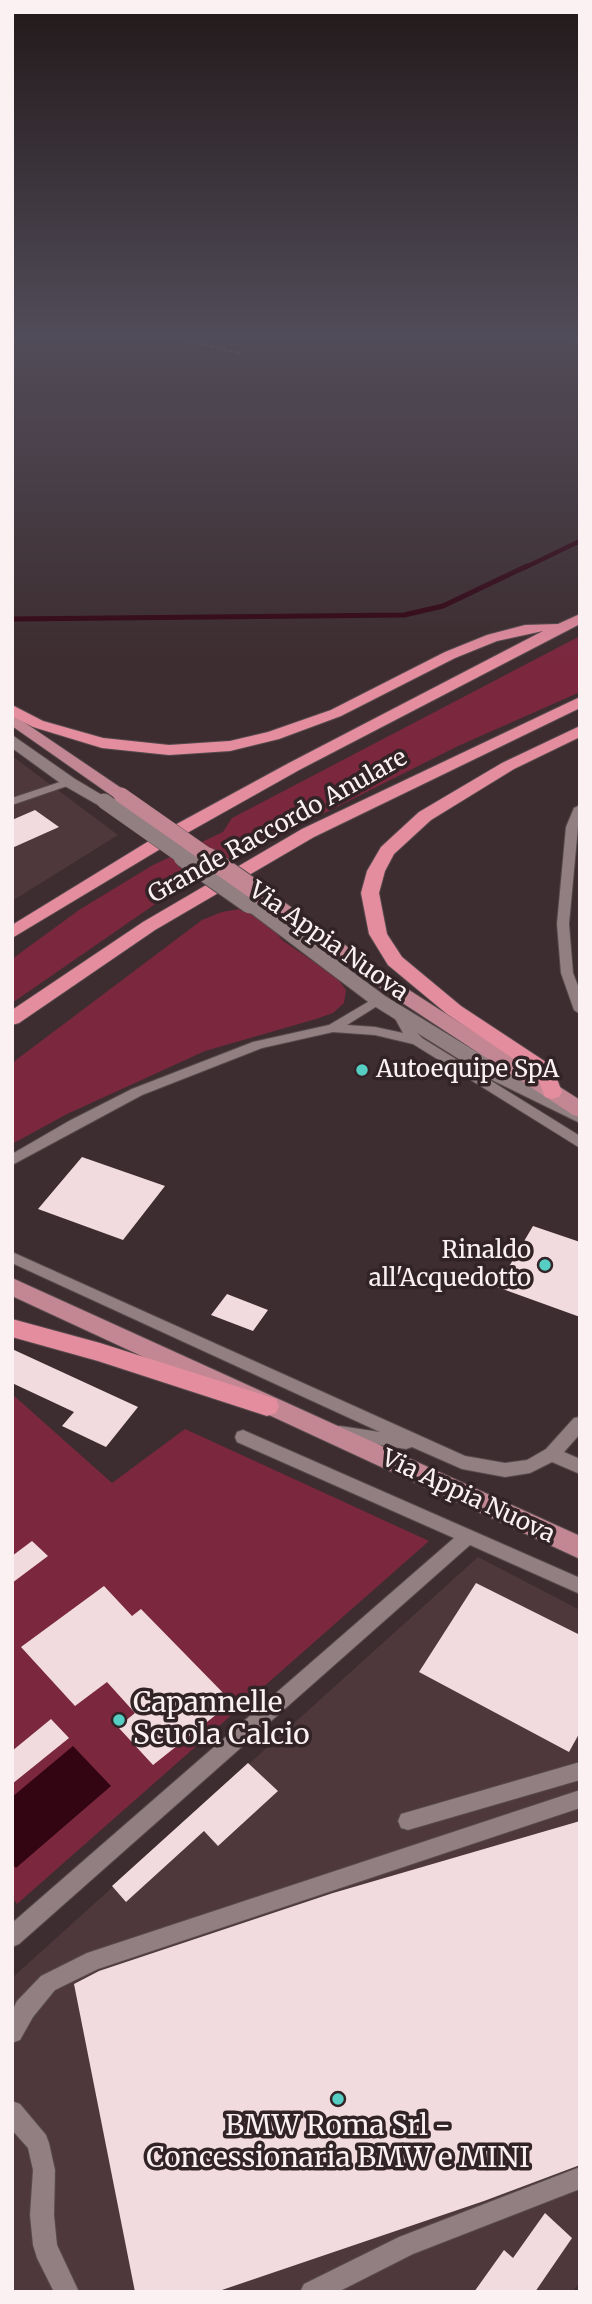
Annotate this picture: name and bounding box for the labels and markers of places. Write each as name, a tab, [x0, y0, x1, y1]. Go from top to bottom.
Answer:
place label: Autoequipe SpA	[376, 1056, 559, 1084]
marker: Autoequipe SpA	[354, 1062, 370, 1078]
place label: Rinaldo all'Acquedotto	[369, 1237, 531, 1293]
marker: Rinaldo all'Acquedotto	[537, 1257, 553, 1273]
place label: Capannelle Scuola Calcio	[133, 1687, 310, 1753]
marker: Capannelle Scuola Calcio	[111, 1712, 127, 1728]
marker: BMW Roma Srl - Concessionaria BMW e MINI	[330, 2091, 346, 2107]
place label: BMW Roma Srl - Concessionaria BMW e MINI	[146, 2110, 530, 2176]

